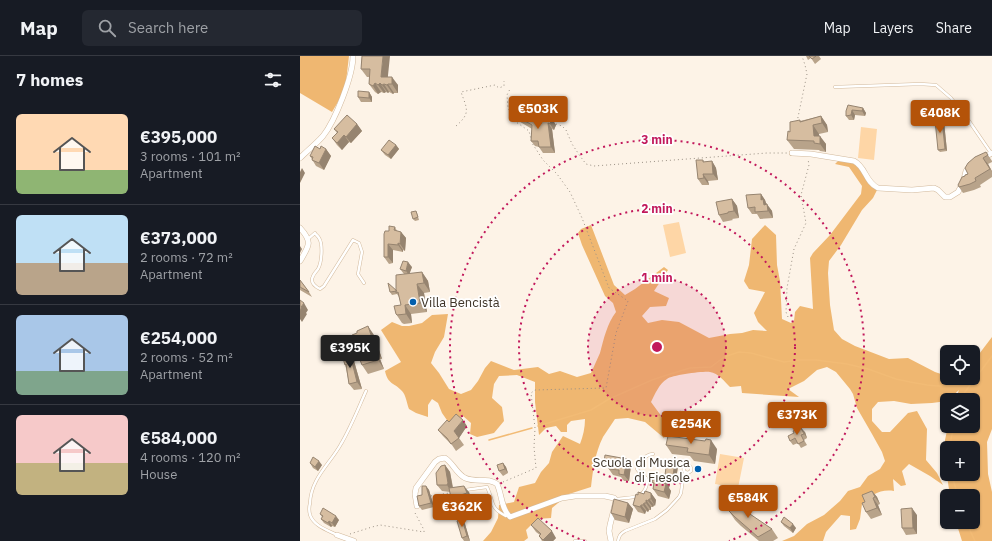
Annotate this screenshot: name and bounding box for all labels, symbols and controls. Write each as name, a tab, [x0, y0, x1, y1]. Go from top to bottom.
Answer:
search box	[82, 10, 362, 46]
text: Map	[20, 16, 58, 40]
icon: search	[96, 17, 118, 39]
text: Search here	[128, 18, 208, 37]
text: Map	[824, 19, 851, 37]
text: Layers	[873, 19, 914, 37]
text: Share	[936, 19, 972, 37]
text: 7 homes	[16, 69, 83, 91]
icon: filters	[262, 69, 284, 91]
pin: €503K	[510, 96, 566, 130]
text: €503K	[518, 100, 558, 117]
pin: €408K	[912, 100, 968, 134]
text: €408K	[920, 104, 960, 121]
text: €395,000	[140, 126, 217, 148]
icon: home	[48, 130, 96, 178]
text: 3 min	[641, 132, 673, 147]
text: 3 rooms · 101 m²	[140, 148, 241, 165]
text: Apartment	[140, 165, 203, 182]
text: 2 min	[641, 201, 673, 216]
text: €373,000	[140, 227, 217, 249]
icon: home	[48, 231, 96, 279]
text: 2 rooms · 72 m²	[140, 249, 233, 266]
text: Apartment	[140, 266, 203, 283]
text: 1 min	[641, 270, 673, 285]
place label: Villa Bencistà	[421, 294, 500, 311]
marker: Villa Bencistà	[408, 297, 418, 307]
text: €254,000	[140, 327, 217, 349]
icon: home	[48, 331, 96, 379]
pin: €395K	[322, 335, 378, 369]
text: €395K	[330, 339, 370, 356]
centre of rings	[650, 340, 664, 354]
map controls	[940, 345, 980, 529]
button: locate	[940, 345, 980, 385]
text: 2 rooms · 52 m²	[140, 349, 233, 366]
text: Apartment	[140, 366, 203, 383]
button: layers	[940, 393, 980, 433]
pin: €373K	[769, 402, 825, 436]
text: €373K	[777, 406, 817, 423]
pin: €254K	[663, 411, 719, 445]
text: €254K	[671, 415, 711, 432]
text: €584,000	[140, 427, 217, 449]
icon: home	[48, 431, 96, 479]
button: +	[940, 441, 980, 481]
text: 4 rooms · 120 m²	[140, 449, 241, 466]
place label: Scuola di Musica di Fiesole	[593, 454, 690, 486]
marker: Scuola di Musica di Fiesole	[693, 464, 703, 474]
text: House	[140, 466, 177, 483]
pin: €584K	[720, 485, 776, 519]
text: €584K	[728, 489, 768, 506]
button: −	[940, 489, 980, 529]
pin: €362K	[434, 494, 490, 528]
text: €362K	[442, 498, 482, 515]

